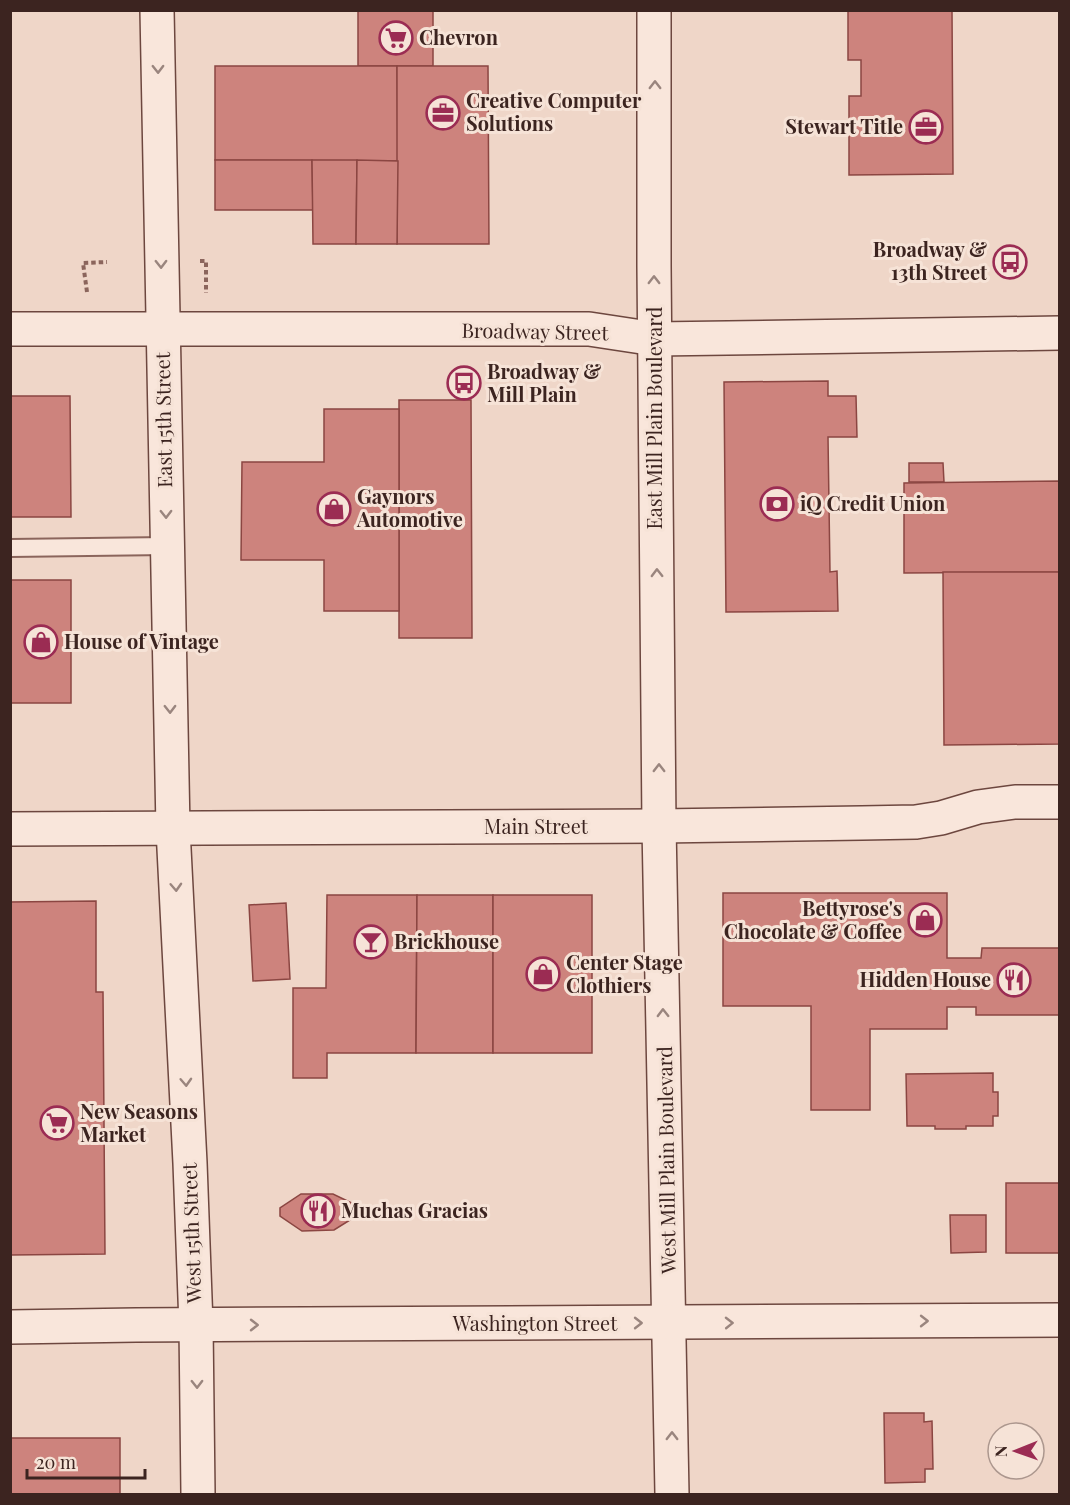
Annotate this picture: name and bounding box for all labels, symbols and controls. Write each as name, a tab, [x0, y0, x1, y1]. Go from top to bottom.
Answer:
supermarket icon: Chevron	[378, 20, 414, 56]
place label: Chevron	[419, 23, 499, 50]
one-way arrow	[152, 64, 164, 73]
one-way arrow	[648, 81, 661, 90]
place label: Creative Computer Solutions	[466, 86, 642, 136]
office icon: Creative Computer Solutions	[425, 95, 461, 131]
office icon: Stewart Title	[908, 109, 944, 145]
place label: Stewart Title	[785, 112, 903, 139]
place label: Broadway & 13th Street	[873, 235, 988, 285]
bus stop icon: Broadway & 13th Street	[992, 244, 1028, 280]
one-way arrow	[155, 259, 168, 268]
one-way arrow	[648, 276, 660, 285]
street label: East Mill Plain Boulevard	[640, 306, 667, 529]
street label: Broadway Street	[461, 316, 610, 345]
street label: East 15th Street	[148, 351, 177, 488]
place label: Broadway & Mill Plain	[487, 357, 601, 407]
bus stop icon: Broadway & Mill Plain	[446, 365, 482, 401]
place label: Gaynors Automotive	[356, 482, 463, 532]
bank icon: iQ Credit Union	[759, 486, 795, 522]
place label: iQ Credit Union	[800, 489, 946, 516]
shop icon: Gaynors Automotive	[316, 491, 352, 527]
one-way arrow	[160, 510, 173, 519]
one-way arrow	[651, 568, 663, 577]
shop icon: House of Vintage	[23, 624, 59, 660]
place label: House of Vintage	[64, 627, 219, 654]
one-way arrow	[164, 705, 177, 714]
one-way arrow	[653, 763, 665, 772]
street label: Main Street	[484, 812, 589, 839]
one-way arrow	[169, 882, 182, 891]
place label: Bettyrose's Chocolate & Coffee	[724, 894, 902, 944]
shop icon: Bettyrose's Chocolate & Coffee	[907, 902, 943, 938]
bar icon: Brickhouse	[353, 924, 389, 960]
place label: Brickhouse	[394, 927, 499, 954]
place label: Center Stage Clothiers	[566, 948, 683, 998]
shop icon: Center Stage Clothiers	[525, 956, 561, 992]
restaurant icon: Hidden House	[996, 962, 1032, 998]
place label: Hidden House	[860, 965, 991, 992]
one-way arrow	[657, 1008, 670, 1017]
street label: West Mill Plain Boulevard	[650, 1046, 681, 1275]
one-way arrow	[179, 1077, 192, 1086]
place label: New Seasons Market	[80, 1097, 198, 1147]
supermarket icon: New Seasons Market	[39, 1105, 75, 1141]
street label: West 15th Street	[175, 1161, 206, 1305]
restaurant icon: Muchas Gracias	[300, 1193, 336, 1229]
place label: Muchas Gracias	[341, 1196, 488, 1223]
street label: Washington Street	[452, 1309, 618, 1336]
one-way arrow	[919, 1315, 928, 1328]
one-way arrow	[634, 1317, 643, 1329]
one-way arrow	[724, 1317, 733, 1329]
one-way arrow	[250, 1319, 259, 1331]
one-way arrow	[191, 1379, 203, 1388]
north arrow	[986, 1421, 1046, 1481]
one-way arrow	[666, 1432, 678, 1441]
scale bar	[27, 1442, 146, 1480]
text: N	[990, 1445, 1011, 1457]
text: 20 m	[36, 1450, 76, 1474]

